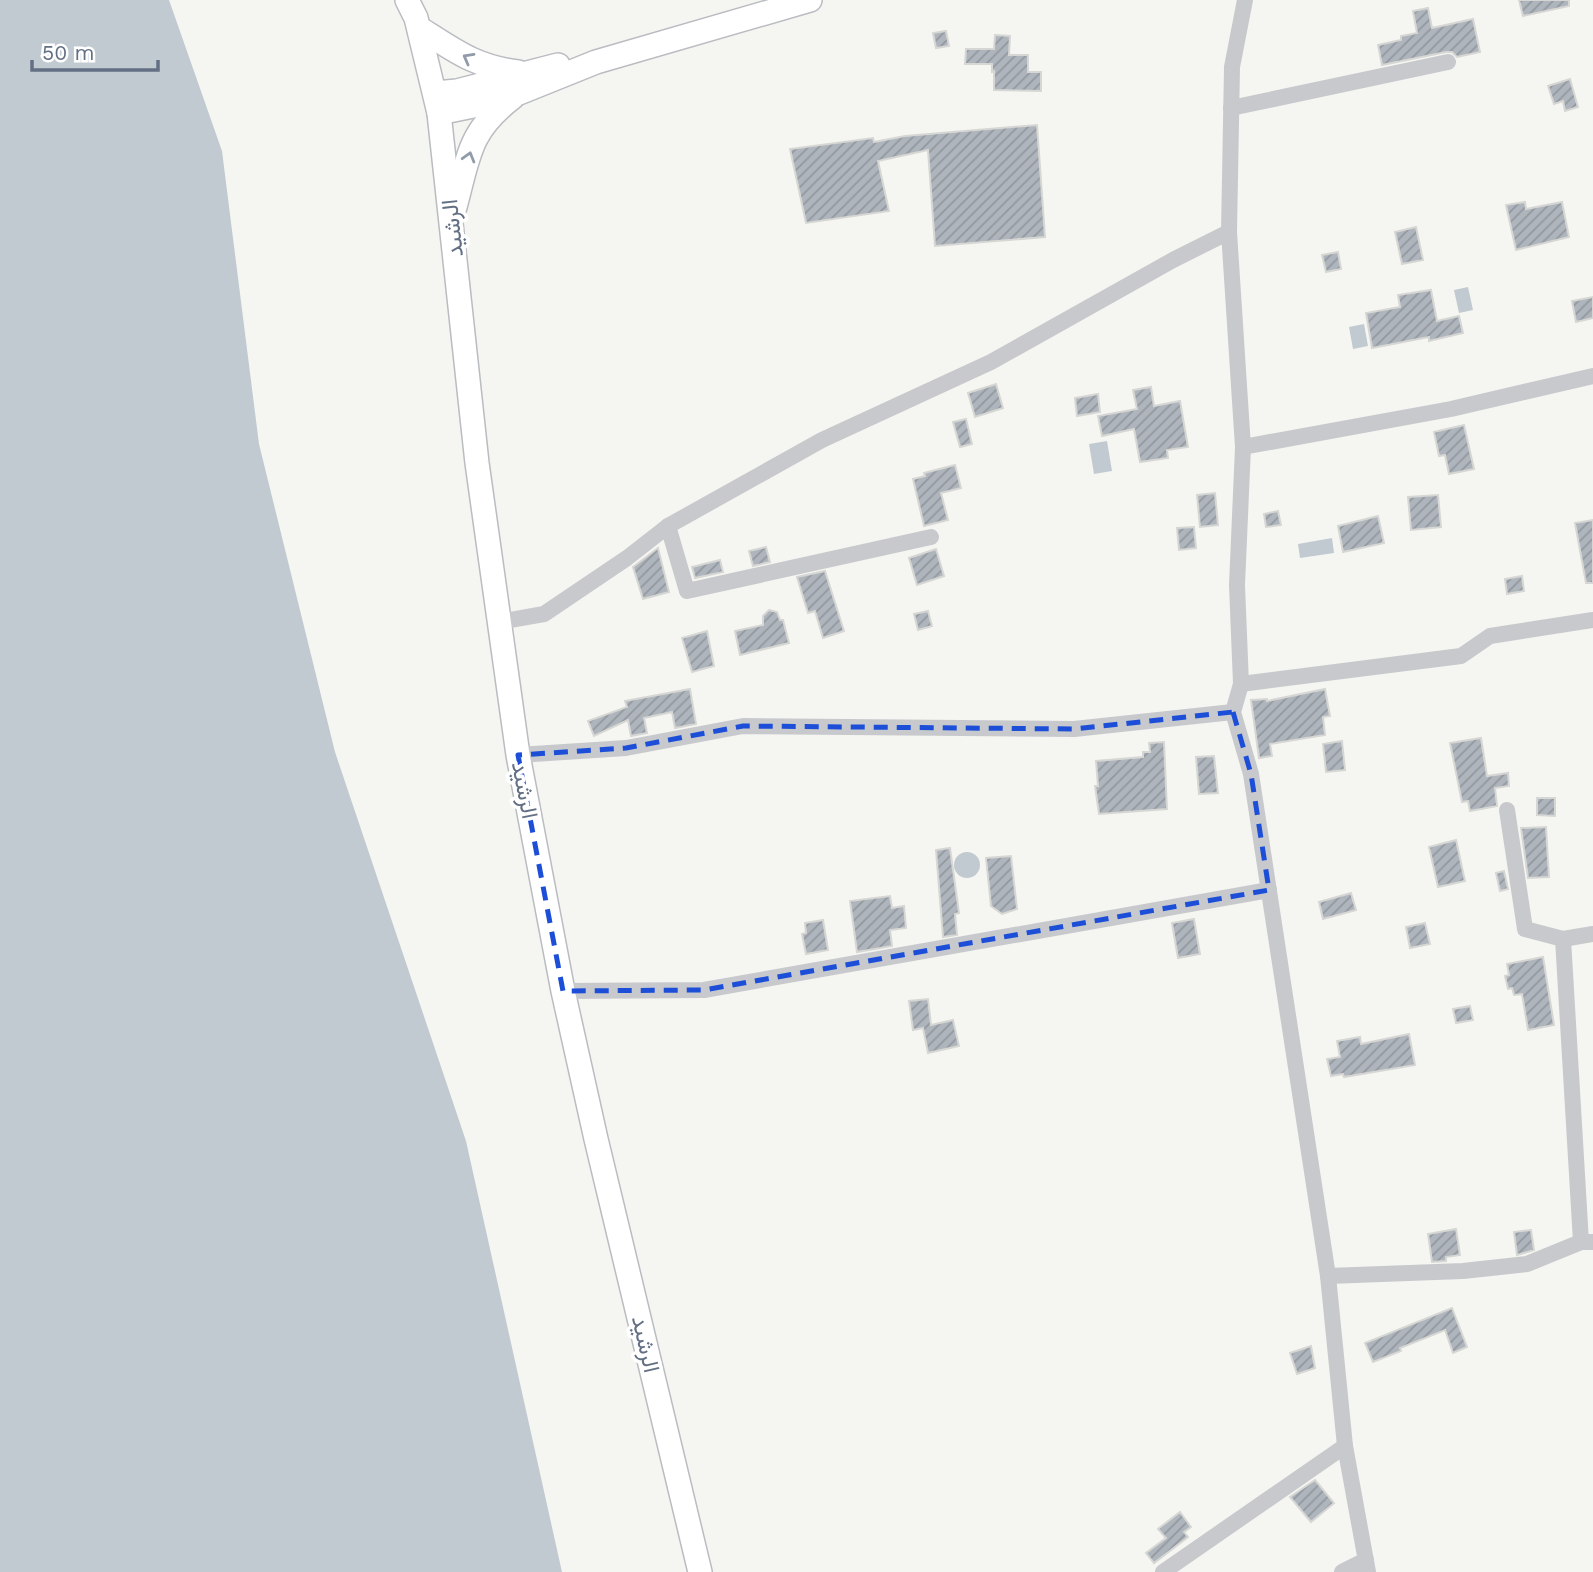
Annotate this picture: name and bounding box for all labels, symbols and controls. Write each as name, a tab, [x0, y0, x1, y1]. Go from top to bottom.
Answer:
scale bar	[32, 28, 158, 72]
text: 50 m	[42, 40, 94, 65]
one-way arrow	[463, 53, 476, 66]
one-way arrow	[460, 151, 475, 163]
street label: الرشيد	[436, 198, 470, 258]
street label: الرشيد	[505, 759, 543, 821]
street label: الرشيد	[625, 1313, 665, 1376]

